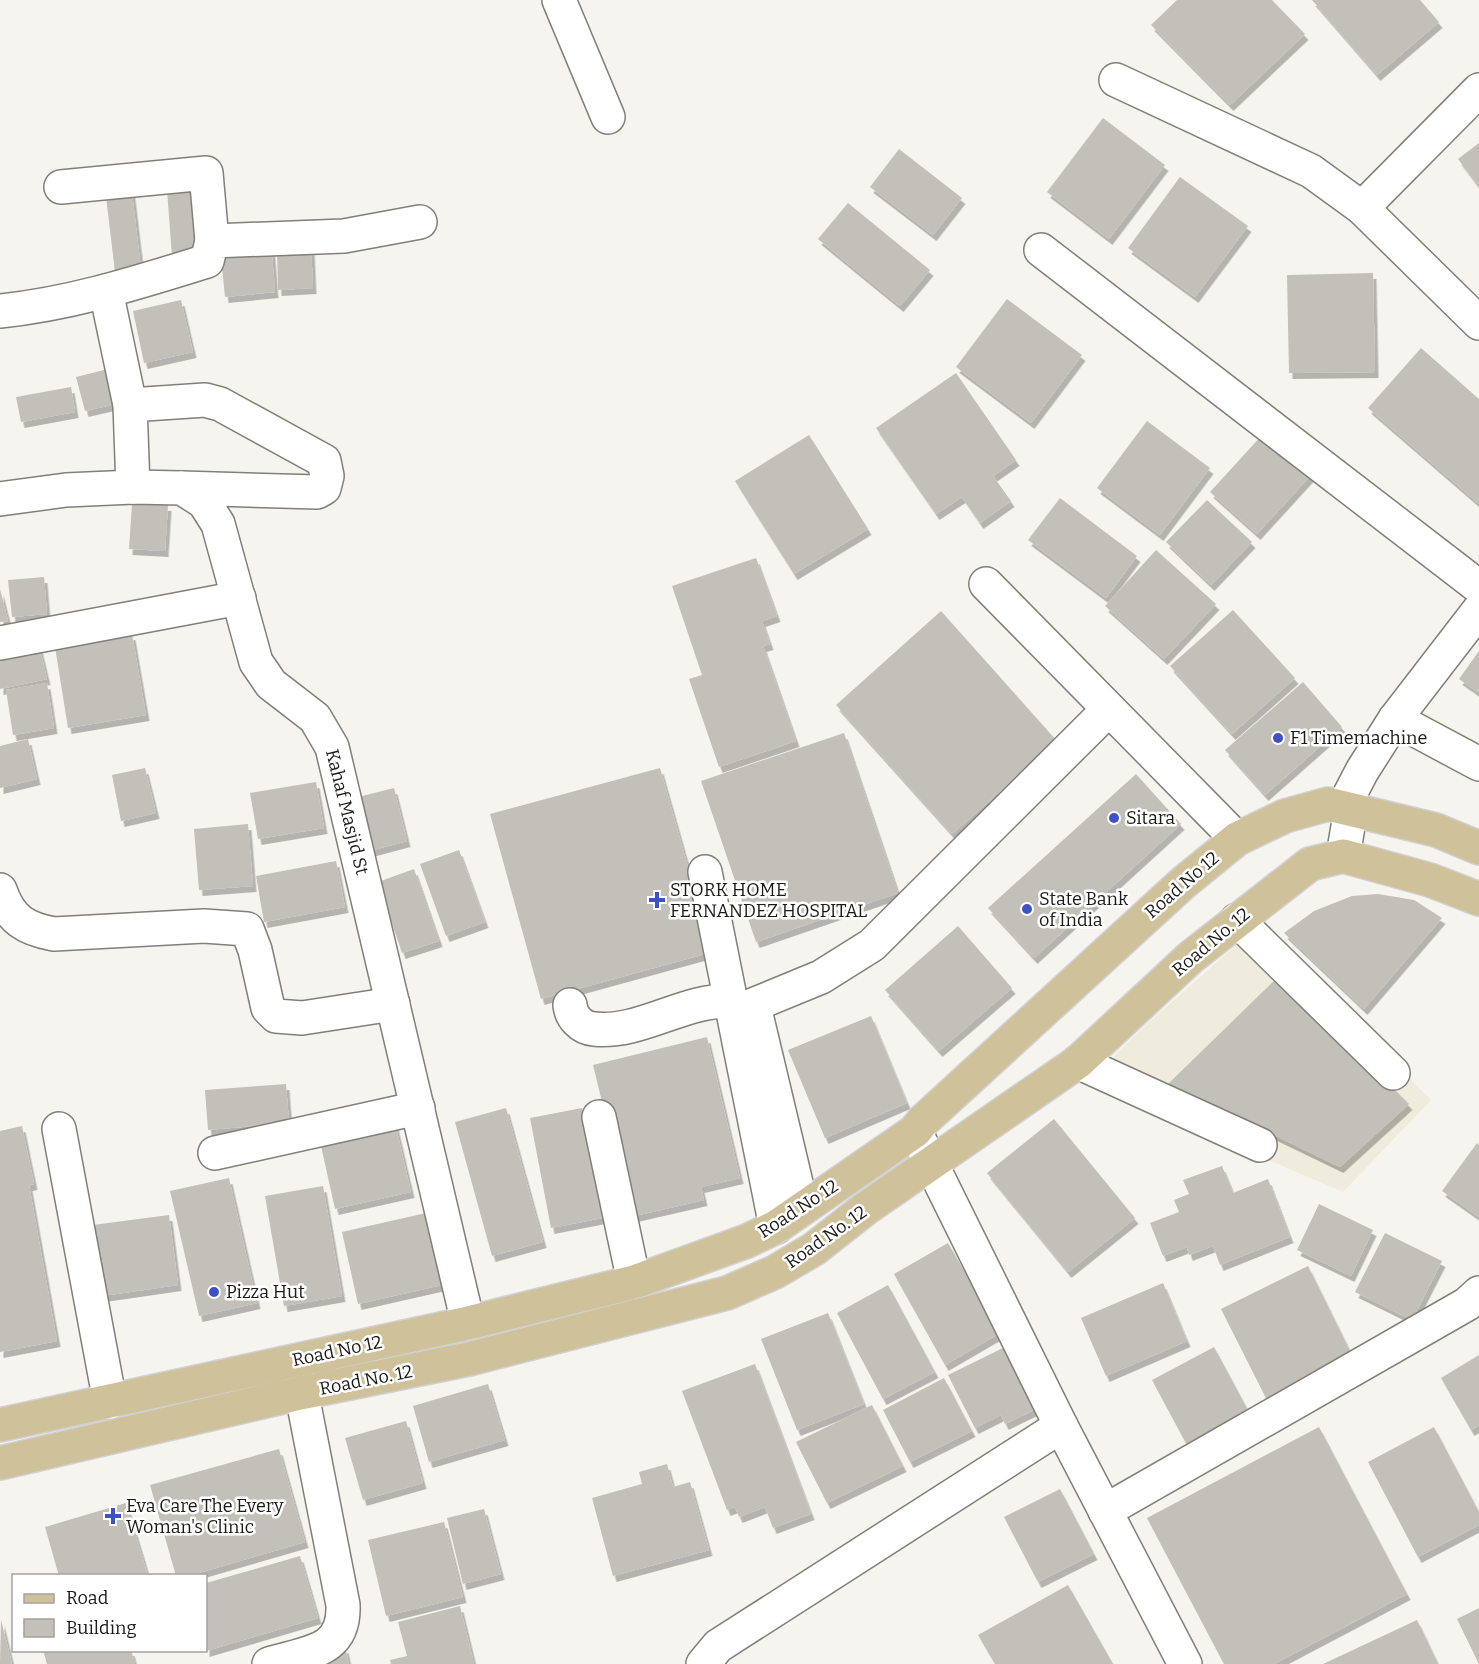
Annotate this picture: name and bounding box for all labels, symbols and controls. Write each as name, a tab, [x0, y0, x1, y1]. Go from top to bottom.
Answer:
place label: F1 Timemachine	[1290, 727, 1427, 749]
marker: F1 Timemachine	[1271, 731, 1285, 745]
street label: Kahaf Masjid St	[321, 747, 373, 877]
place label: Sitara	[1126, 807, 1175, 829]
marker: Sitara	[1107, 811, 1121, 825]
street label: Road No 12	[1140, 847, 1224, 923]
place label: STORK HOME FERNANDEZ HOSPITAL	[670, 879, 867, 922]
place label: State Bank of India	[1039, 888, 1129, 931]
marker: STORK HOME FERNANDEZ HOSPITAL	[648, 891, 666, 909]
marker: State Bank of India	[1020, 902, 1034, 916]
street label: Road No. 12	[1168, 903, 1254, 981]
street label: Road No 12	[754, 1175, 842, 1243]
street label: Road No. 12	[781, 1201, 871, 1273]
place label: Pizza Hut	[226, 1281, 305, 1303]
marker: Pizza Hut	[207, 1285, 221, 1299]
street label: Road No 12	[290, 1331, 384, 1371]
street label: Road No. 12	[318, 1360, 414, 1400]
place label: Eva Care The Every Woman's Clinic	[126, 1495, 284, 1538]
marker: Eva Care The Every Woman's Clinic	[104, 1507, 122, 1525]
legend	[12, 1574, 207, 1652]
text: Road	[66, 1587, 109, 1609]
text: Building	[66, 1617, 137, 1639]

